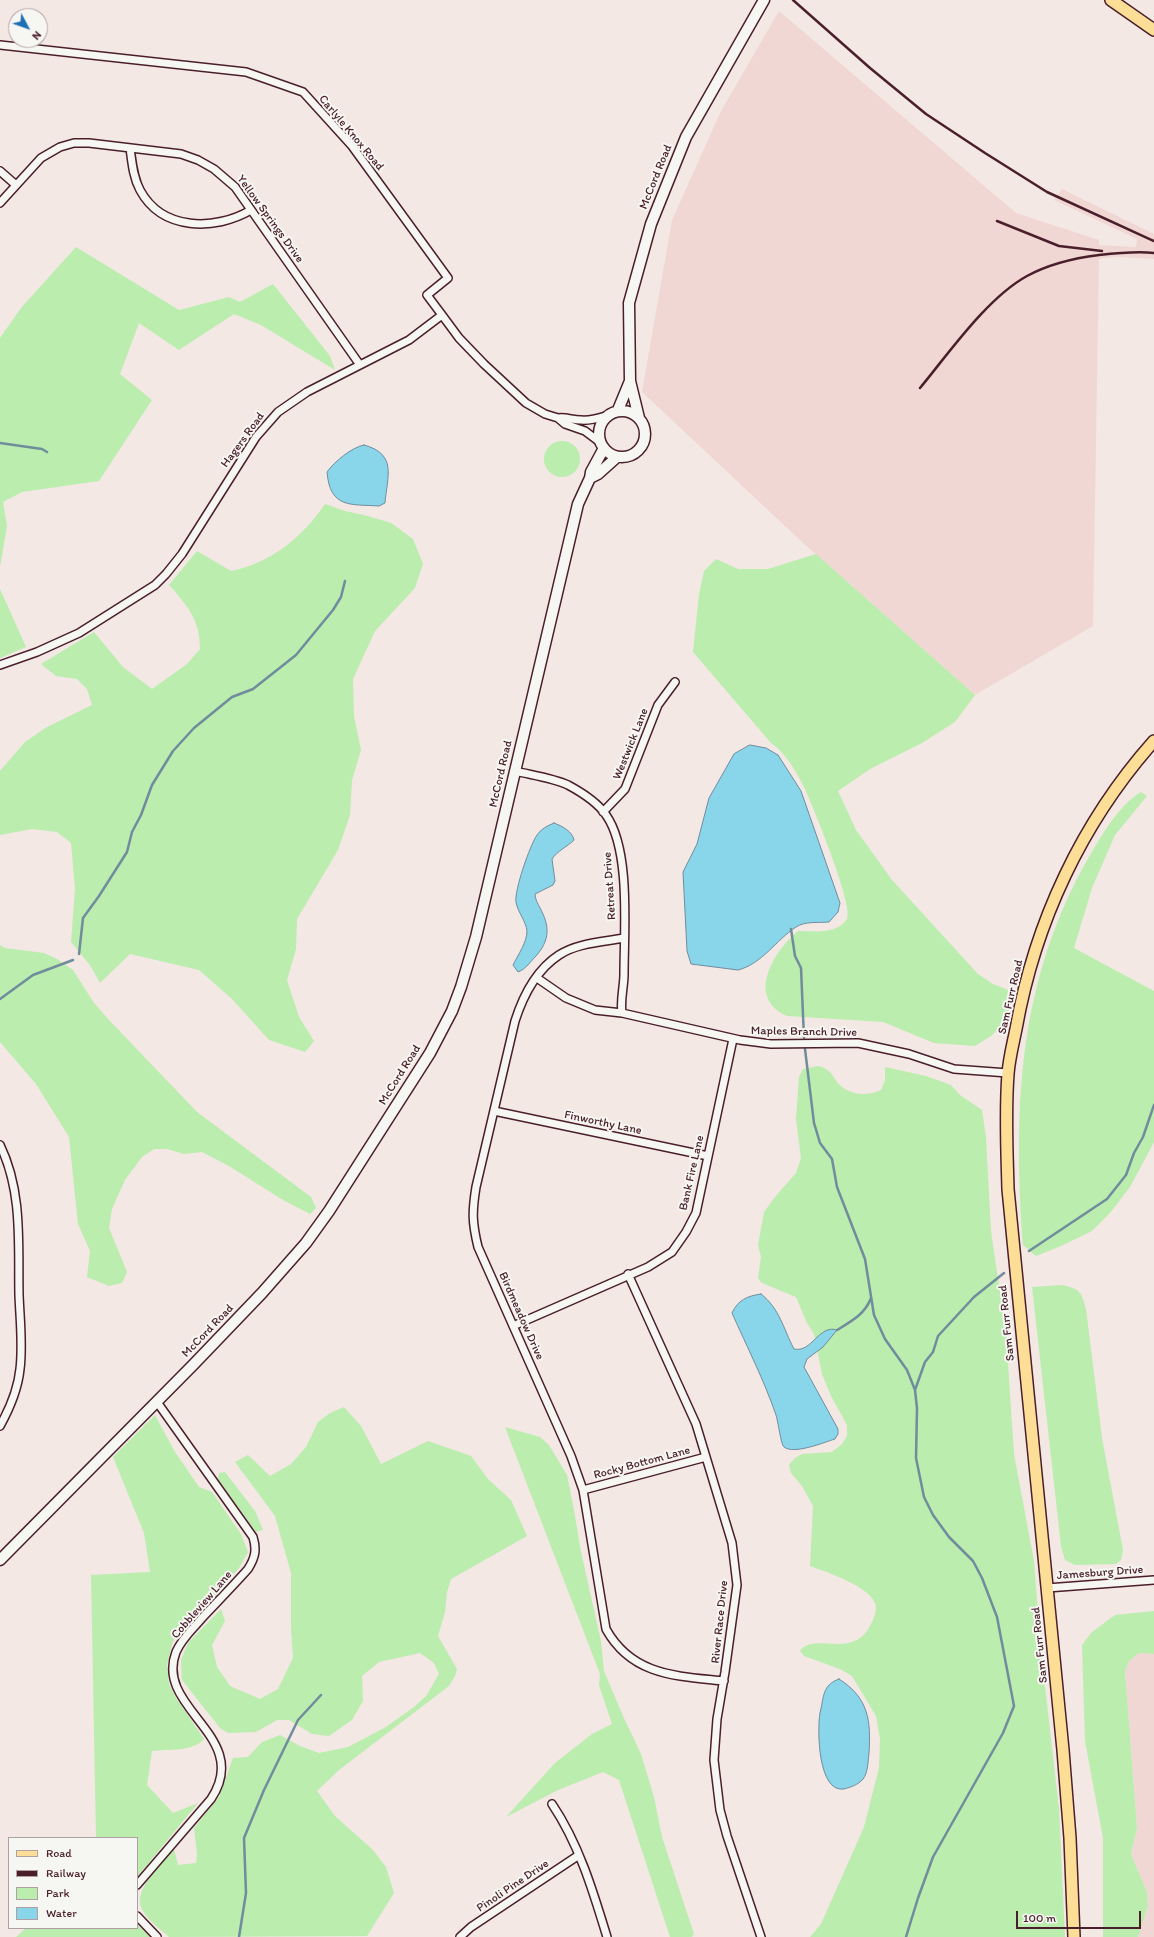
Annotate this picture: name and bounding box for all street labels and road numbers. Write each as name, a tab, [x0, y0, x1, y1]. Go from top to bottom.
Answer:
street label: Carlyle Knox Road	[315, 92, 387, 174]
street label: McCord Road	[636, 143, 676, 211]
street label: Yellow Springs Drive	[233, 172, 307, 266]
street label: Hagers Road	[218, 410, 268, 470]
street label: Westwick Lane	[610, 706, 652, 782]
street label: McCord Road	[486, 739, 516, 809]
street label: Retreat Drive	[600, 852, 620, 920]
street label: Sam Furr Road	[995, 958, 1027, 1036]
street label: Maples Branch Drive	[751, 1024, 857, 1040]
street label: McCord Road	[376, 1042, 424, 1108]
street label: Finworthy Lane	[563, 1108, 643, 1138]
street label: Bank Fire Lane	[676, 1134, 708, 1212]
street label: Birdmeadow Drive	[495, 1270, 547, 1362]
street label: Sam Furr Road	[996, 1284, 1018, 1362]
street label: McCord Road	[179, 1301, 237, 1361]
street label: Rocky Bottom Lane	[592, 1443, 692, 1483]
street label: Jamesburg Drive	[1056, 1563, 1144, 1583]
street label: Cobbleview Lane	[169, 1568, 235, 1642]
street label: River Race Drive	[708, 1580, 732, 1664]
street label: Sam Furr Road	[1029, 1606, 1051, 1684]
street label: Pinoli Pine Drive	[474, 1857, 552, 1915]

